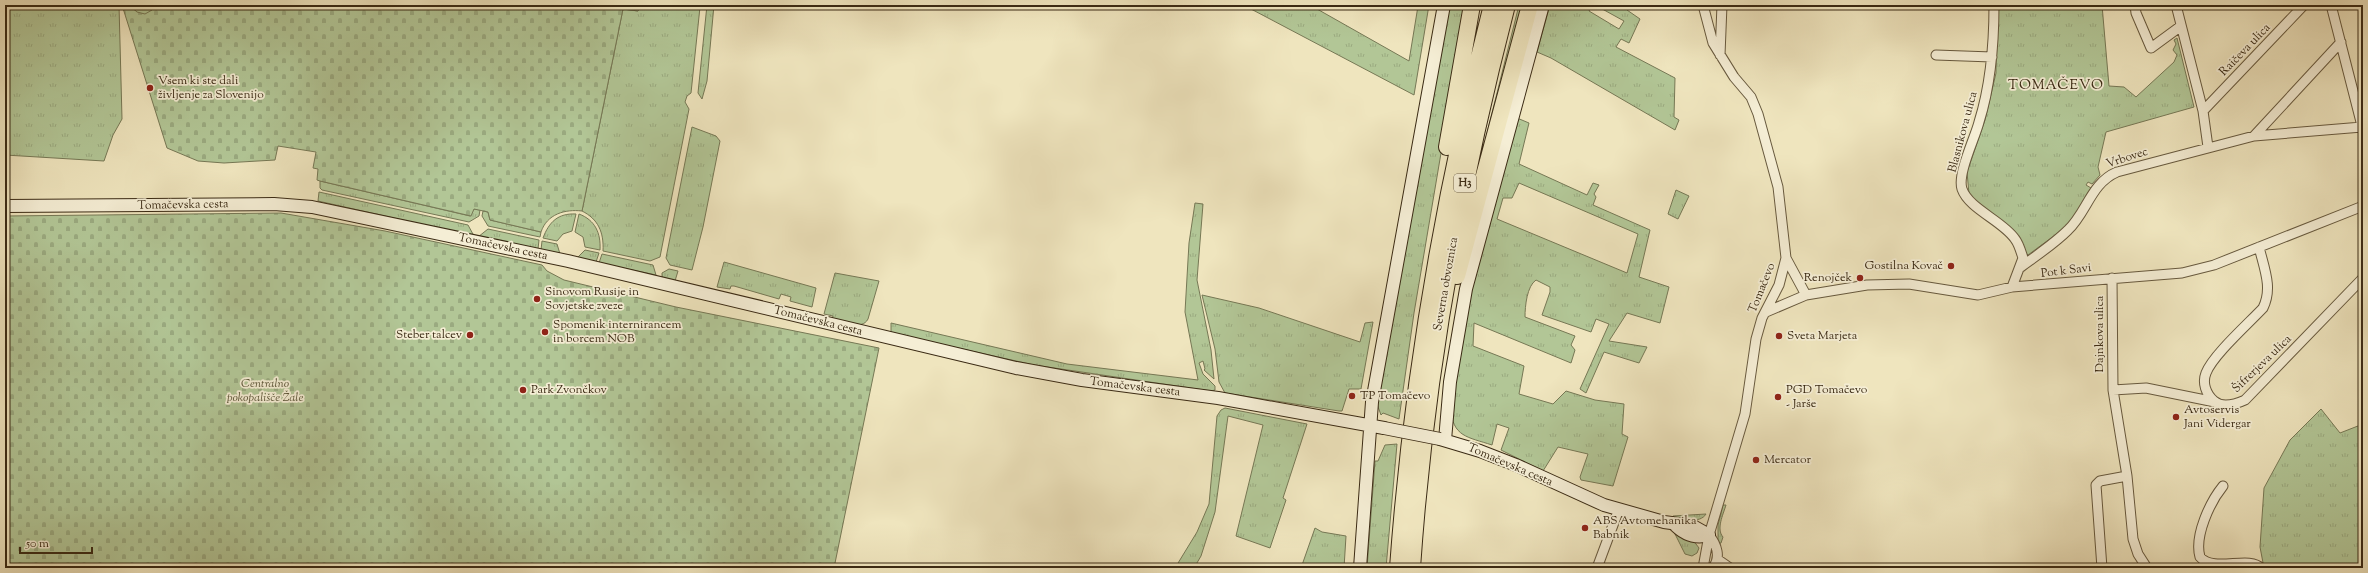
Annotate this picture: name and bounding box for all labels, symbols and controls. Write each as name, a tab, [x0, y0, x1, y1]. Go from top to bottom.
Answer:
street label: Raičeva ulica	[2215, 19, 2275, 80]
place label: Vsem ki ste dali življenje za Slovenijo	[158, 72, 264, 104]
district label: TOMAČEVO	[2008, 76, 2104, 96]
marker: Vsem ki ste dali življenje za Slovenijo	[145, 83, 155, 93]
street label: Blasnikova ulica	[1944, 89, 1983, 174]
street label: Vrbovec	[2104, 143, 2151, 173]
road number: H3	[1454, 174, 1476, 192]
street label: Tomačevska cesta	[137, 195, 229, 215]
street label: Tomačevska cesta	[457, 229, 550, 265]
street label: Severna obvoznica	[1429, 235, 1463, 332]
place label: Gostilna Kovač	[1864, 257, 1944, 275]
street label: Pot k Savi	[2040, 259, 2093, 283]
street label: Tomačevo	[1744, 260, 1780, 316]
marker: Gostilna Kovač	[1946, 261, 1956, 271]
place label: Renojček	[1804, 269, 1852, 287]
marker: Renojček	[1855, 273, 1865, 283]
place label: Sinovom Rusije in Sovjetske zveze	[545, 283, 639, 315]
marker: Sinovom Rusije in Sovjetske zveze	[532, 294, 542, 304]
street label: Dajnkova ulica	[2091, 295, 2109, 372]
street label: Tomačevska cesta	[772, 301, 865, 341]
place label: Spomenik internirancem in borcem NOB	[553, 316, 681, 348]
place label: Steber talcev	[396, 326, 463, 344]
marker: Spomenik internirancem in borcem NOB	[540, 327, 550, 337]
place label: Sveta Marjeta	[1787, 327, 1858, 345]
marker: Steber talcev	[465, 330, 475, 340]
street label: Šifrerjeva ulica	[2228, 330, 2296, 397]
marker: Sveta Marjeta	[1774, 331, 1784, 341]
street label: Tomačevska cesta	[1089, 373, 1182, 402]
park label: Centralno pokopališče Žale	[227, 375, 303, 407]
place label: Park Zvončkov	[531, 381, 607, 399]
place label: PGD Tomačevo - Jarše	[1786, 381, 1868, 413]
marker: Park Zvončkov	[518, 385, 528, 395]
place label: TP Tomačevo	[1360, 387, 1431, 405]
marker: TP Tomačevo	[1347, 391, 1357, 401]
marker: PGD Tomačevo - Jarše	[1773, 392, 1783, 402]
place label: Avtoservis Jani Vidergar	[2183, 401, 2251, 433]
marker: Avtoservis Jani Vidergar	[2171, 412, 2181, 422]
street label: Tomačevska cesta	[1465, 439, 1556, 491]
place label: Mercator	[1764, 451, 1811, 469]
marker: Mercator	[1751, 455, 1761, 465]
place label: ABS Avtomehanika Babnik	[1593, 512, 1697, 544]
marker: ABS Avtomehanika Babnik	[1580, 523, 1590, 533]
scale bar	[20, 529, 92, 555]
text: 50 m	[25, 535, 49, 553]

